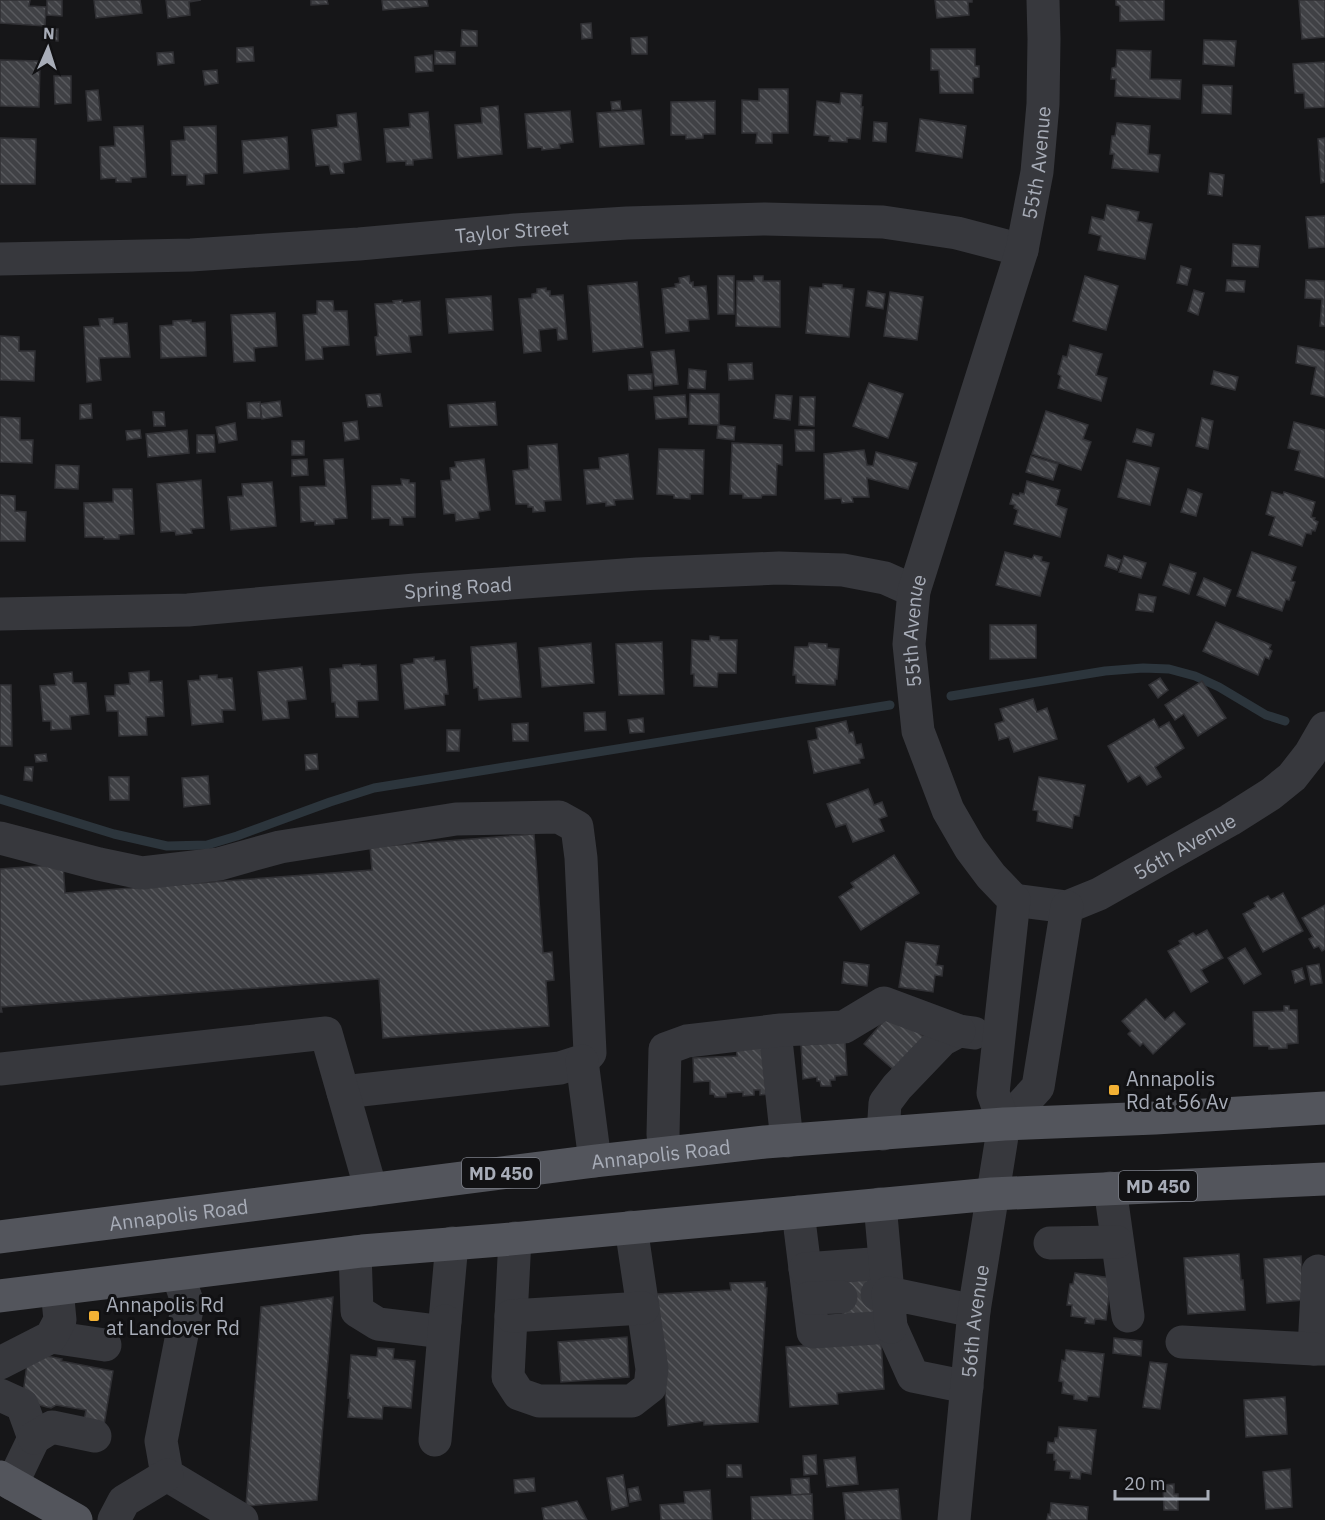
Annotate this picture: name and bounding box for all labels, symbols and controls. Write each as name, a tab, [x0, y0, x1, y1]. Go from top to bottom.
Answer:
north arrow	[18, 18, 78, 78]
text: N	[42, 23, 55, 43]
street label: 55th Avenue	[1015, 105, 1056, 222]
street label: Taylor Street	[454, 213, 570, 249]
street label: Spring Road	[403, 570, 513, 604]
street label: 55th Avenue	[895, 570, 932, 689]
street label: 56th Avenue	[1128, 806, 1241, 886]
place label: Annapolis Rd at 56 Av	[1126, 1065, 1228, 1115]
marker: Annapolis Rd at 56 Av	[1107, 1083, 1121, 1097]
street label: Annapolis Road	[590, 1132, 732, 1175]
road number: MD 450	[462, 1158, 540, 1188]
road number: MD 450	[1119, 1171, 1197, 1201]
street label: Annapolis Road	[107, 1192, 250, 1236]
street label: 56th Avenue	[954, 1262, 995, 1379]
place label: Annapolis Rd at Landover Rd	[106, 1291, 240, 1341]
marker: Annapolis Rd at Landover Rd	[87, 1309, 101, 1323]
scale bar	[1115, 1463, 1208, 1501]
text: 20 m	[1124, 1472, 1166, 1495]

